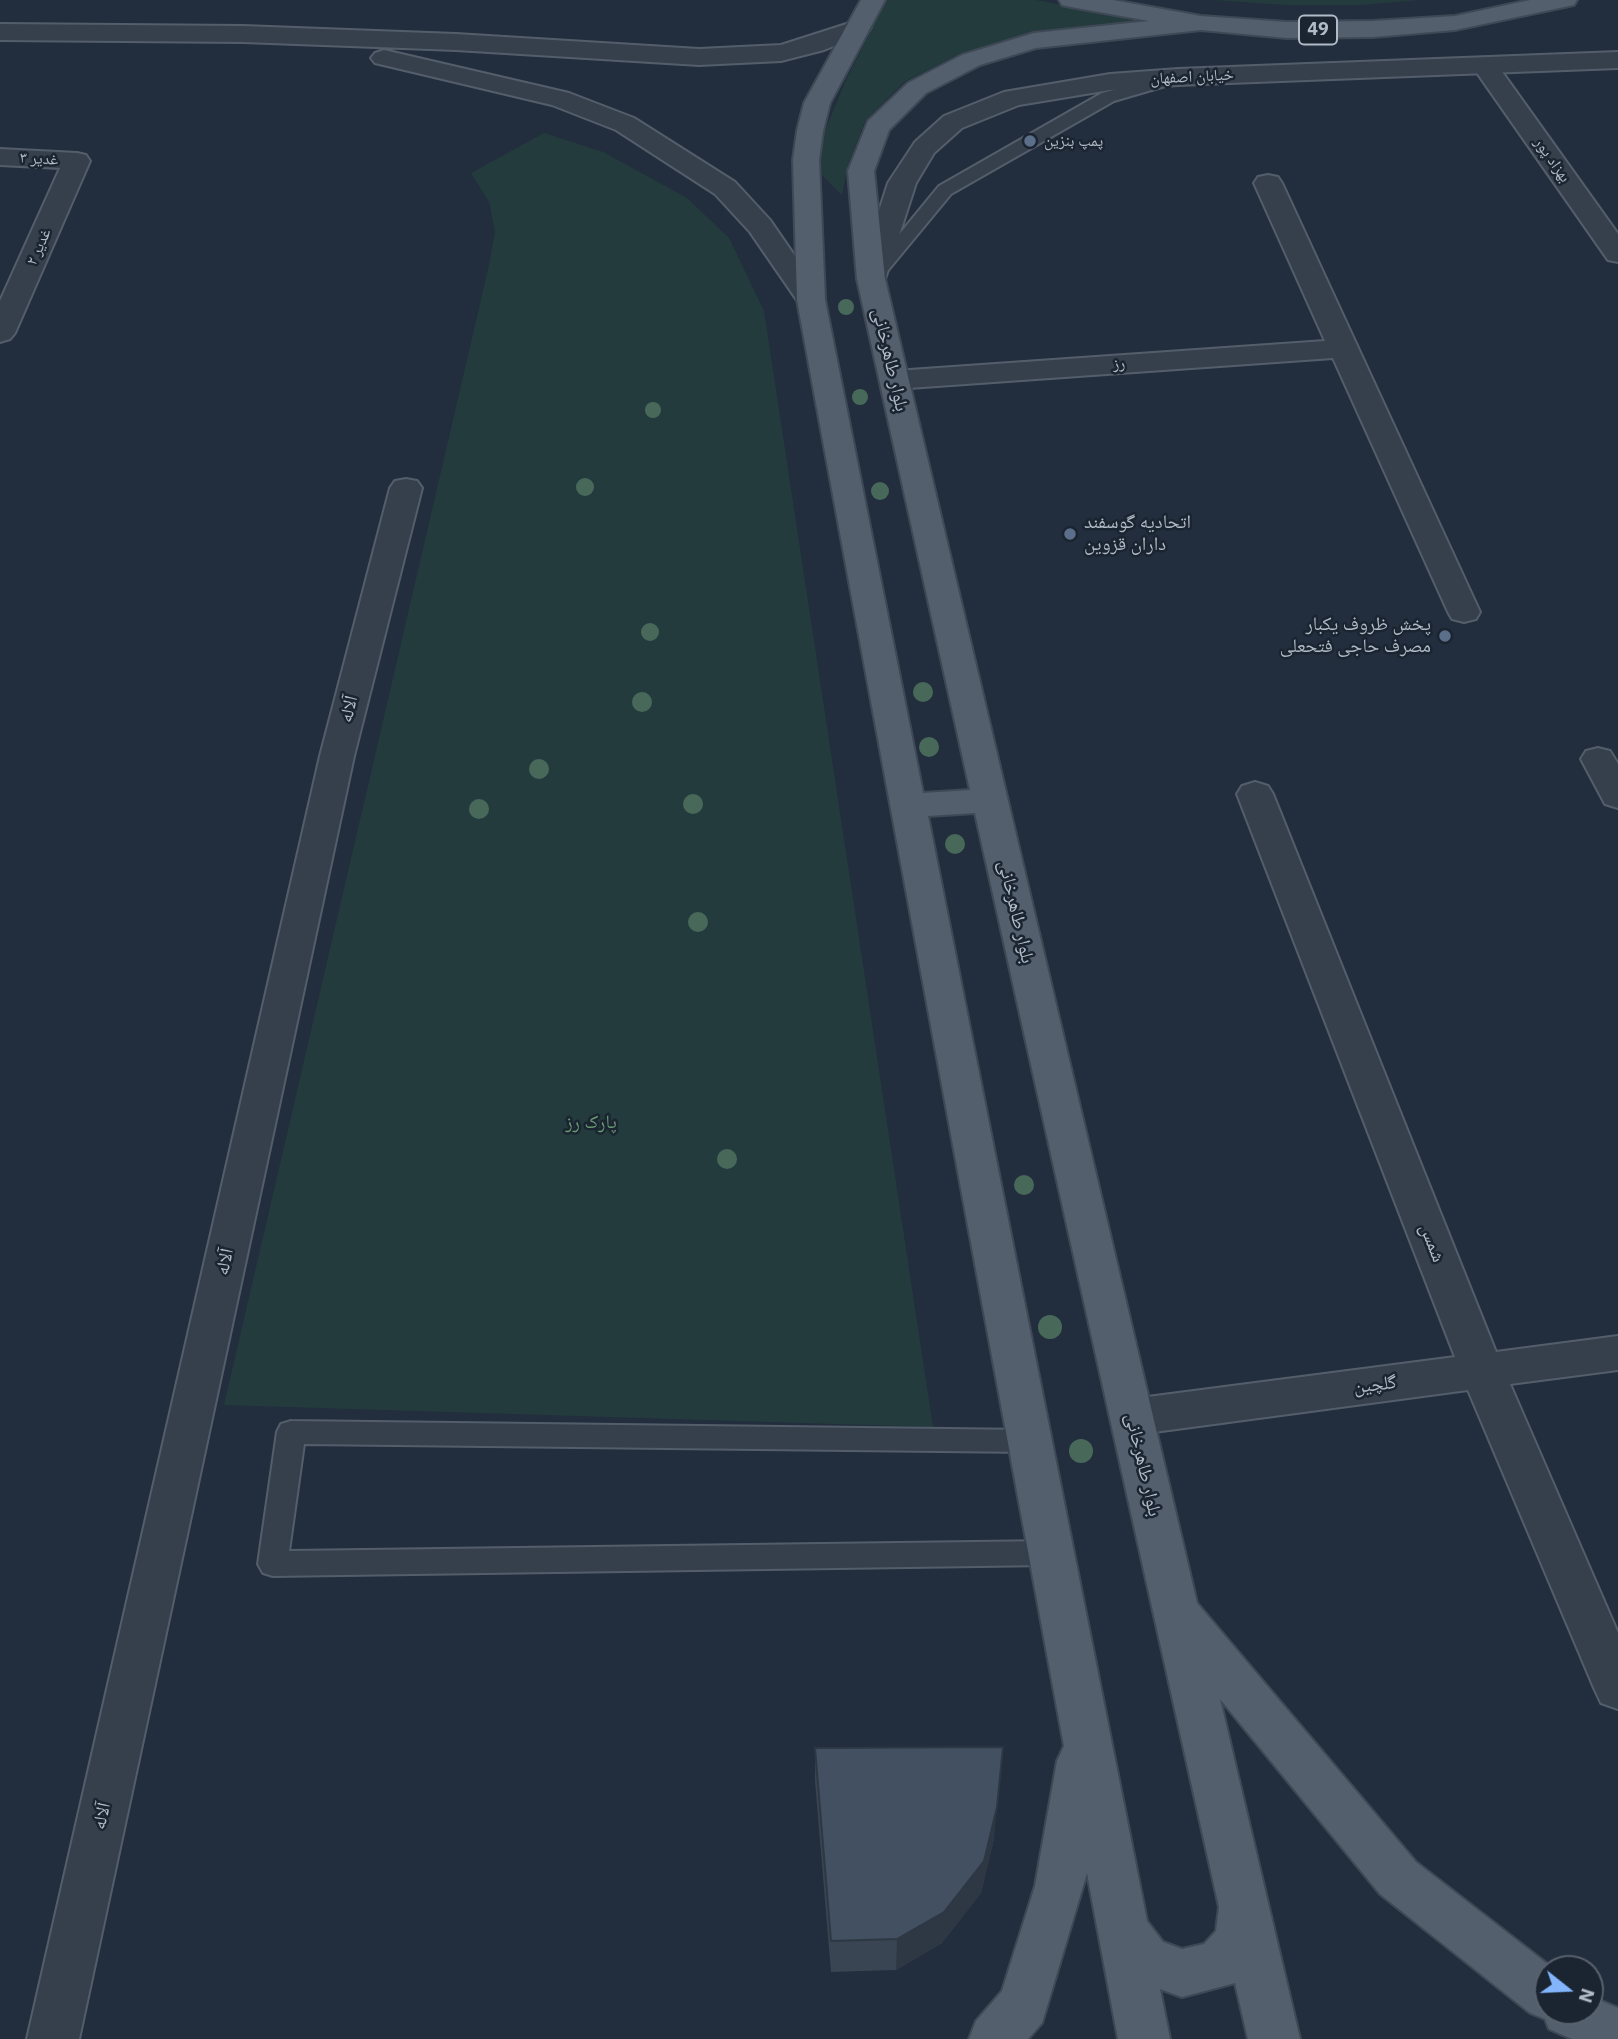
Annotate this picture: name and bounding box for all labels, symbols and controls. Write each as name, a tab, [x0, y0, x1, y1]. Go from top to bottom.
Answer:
road number: 49	[1299, 15, 1337, 44]
street label: خیابان اصفهان	[1150, 65, 1234, 89]
place label: پمپ بنزین	[1044, 131, 1103, 151]
marker: پمپ بنزین	[1022, 133, 1038, 149]
street label: بهزاد پور	[1530, 134, 1574, 186]
street label: غدیر ۳	[19, 148, 59, 170]
street label: غدیر ۲	[22, 225, 56, 269]
street label: بلوار طاهرخانی	[867, 306, 913, 414]
street label: رز	[1112, 354, 1126, 374]
place label: اتحادیه گوسفند داران قزوین	[1084, 512, 1191, 556]
marker: اتحادیه گوسفند داران قزوین	[1062, 526, 1078, 542]
place label: پخش ظروف یکبار مصرف حاجی فتحعلی	[1280, 614, 1431, 658]
marker: پخش ظروف یکبار مصرف حاجی فتحعلی	[1437, 628, 1453, 644]
street label: آلاله	[335, 693, 363, 725]
street label: بلوار طاهرخانی	[993, 858, 1039, 966]
park label: پارک رز	[565, 1112, 617, 1134]
street label: شمس	[1414, 1220, 1450, 1266]
street label: آلاله	[211, 1246, 239, 1278]
street label: گلچین	[1352, 1371, 1398, 1399]
street label: بلوار طاهرخانی	[1120, 1411, 1166, 1519]
street label: آلاله	[88, 1800, 116, 1832]
north arrow	[1534, 1955, 1604, 2025]
text: N	[1574, 1986, 1601, 2006]

